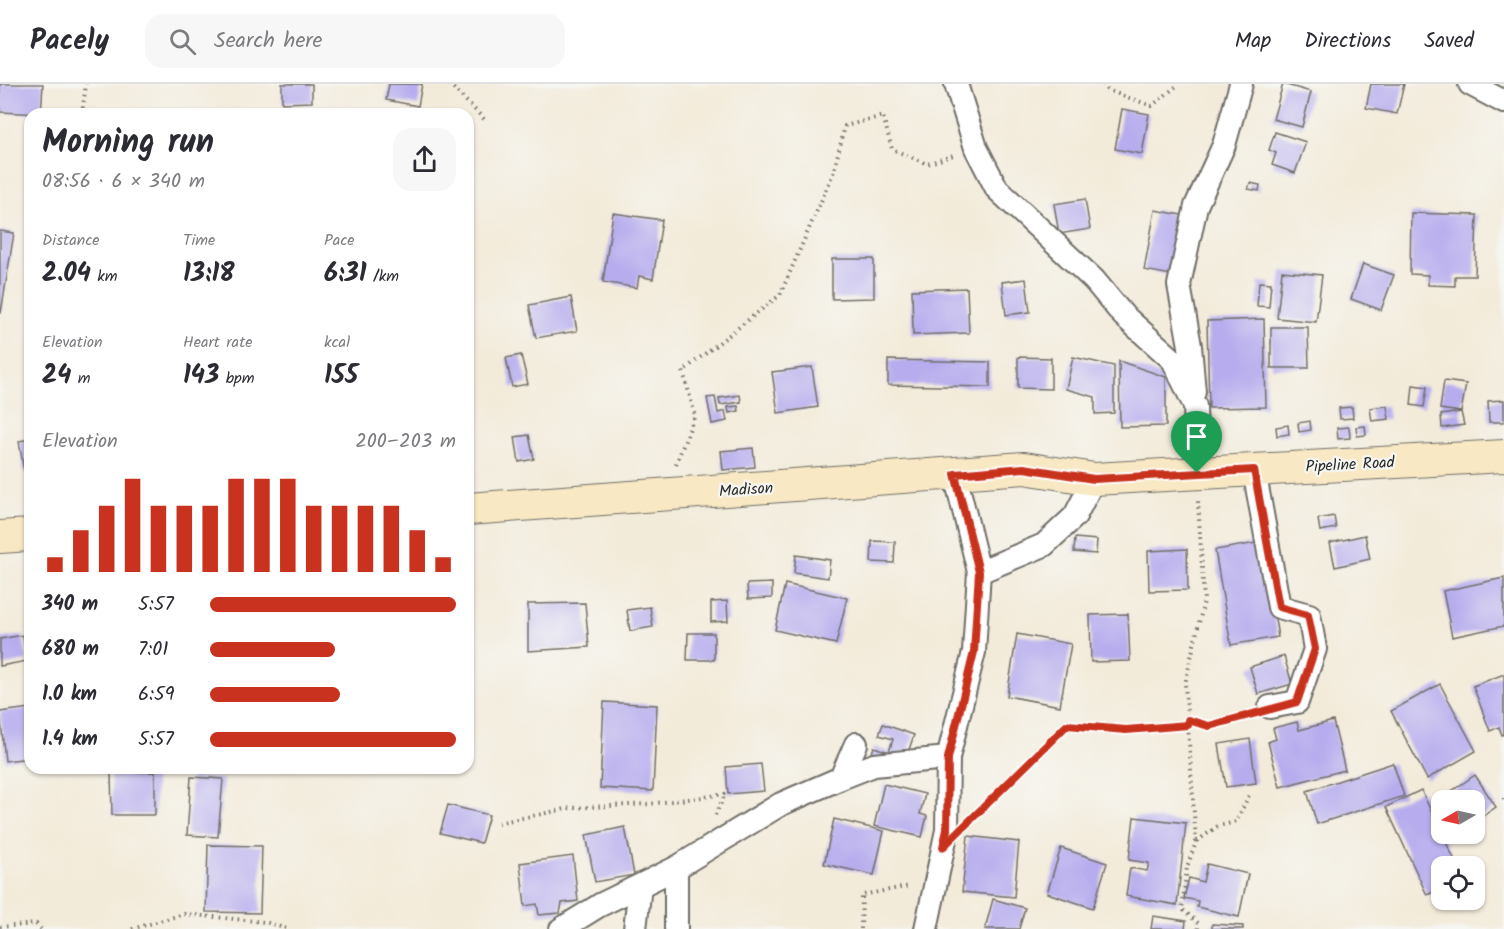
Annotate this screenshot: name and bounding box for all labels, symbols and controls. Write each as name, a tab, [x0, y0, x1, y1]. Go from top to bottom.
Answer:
search box	[145, 14, 565, 68]
text: Pacely	[30, 19, 109, 64]
text: Search here	[214, 24, 323, 59]
icon: search	[166, 25, 199, 58]
text: Map	[1235, 25, 1271, 58]
text: Directions	[1304, 25, 1391, 58]
text: Saved	[1424, 25, 1474, 58]
text: Morning run	[42, 117, 214, 170]
button: share	[393, 128, 456, 191]
text: 08:56 · 6 × 340 m	[42, 166, 205, 198]
text: Distance	[42, 228, 100, 253]
text: Time	[183, 228, 215, 253]
text: Pace	[324, 228, 355, 253]
text: 2.04	[42, 253, 91, 295]
text: 13:18	[183, 253, 235, 295]
text: 6:31	[324, 253, 367, 295]
text: km	[91, 264, 117, 289]
text: /km	[367, 264, 399, 289]
text: Elevation	[42, 330, 103, 355]
text: Heart rate	[183, 330, 253, 355]
text: kcal	[324, 330, 350, 355]
text: 24	[42, 355, 71, 397]
text: 143	[183, 355, 219, 397]
text: 155	[324, 355, 358, 397]
text: m	[71, 366, 90, 391]
text: bpm	[219, 366, 254, 391]
pin	[1171, 411, 1222, 473]
icon: arrive	[1180, 420, 1213, 453]
text: Elevation	[42, 426, 118, 458]
text: 200–203 m	[355, 426, 456, 458]
street label: Pipeline Road	[1305, 450, 1396, 480]
street label: Madison	[718, 476, 774, 504]
text: 340 m	[42, 589, 98, 621]
text: 5:57	[138, 589, 174, 621]
text: 680 m	[42, 634, 99, 666]
text: 7:01	[138, 634, 168, 666]
text: 1.0 km	[42, 679, 97, 711]
text: 6:59	[138, 679, 175, 711]
text: 1.4 km	[42, 724, 98, 756]
text: 5:57	[138, 724, 174, 756]
north arrow	[1431, 790, 1485, 844]
map controls	[1431, 790, 1485, 910]
button: locate	[1431, 856, 1485, 910]

